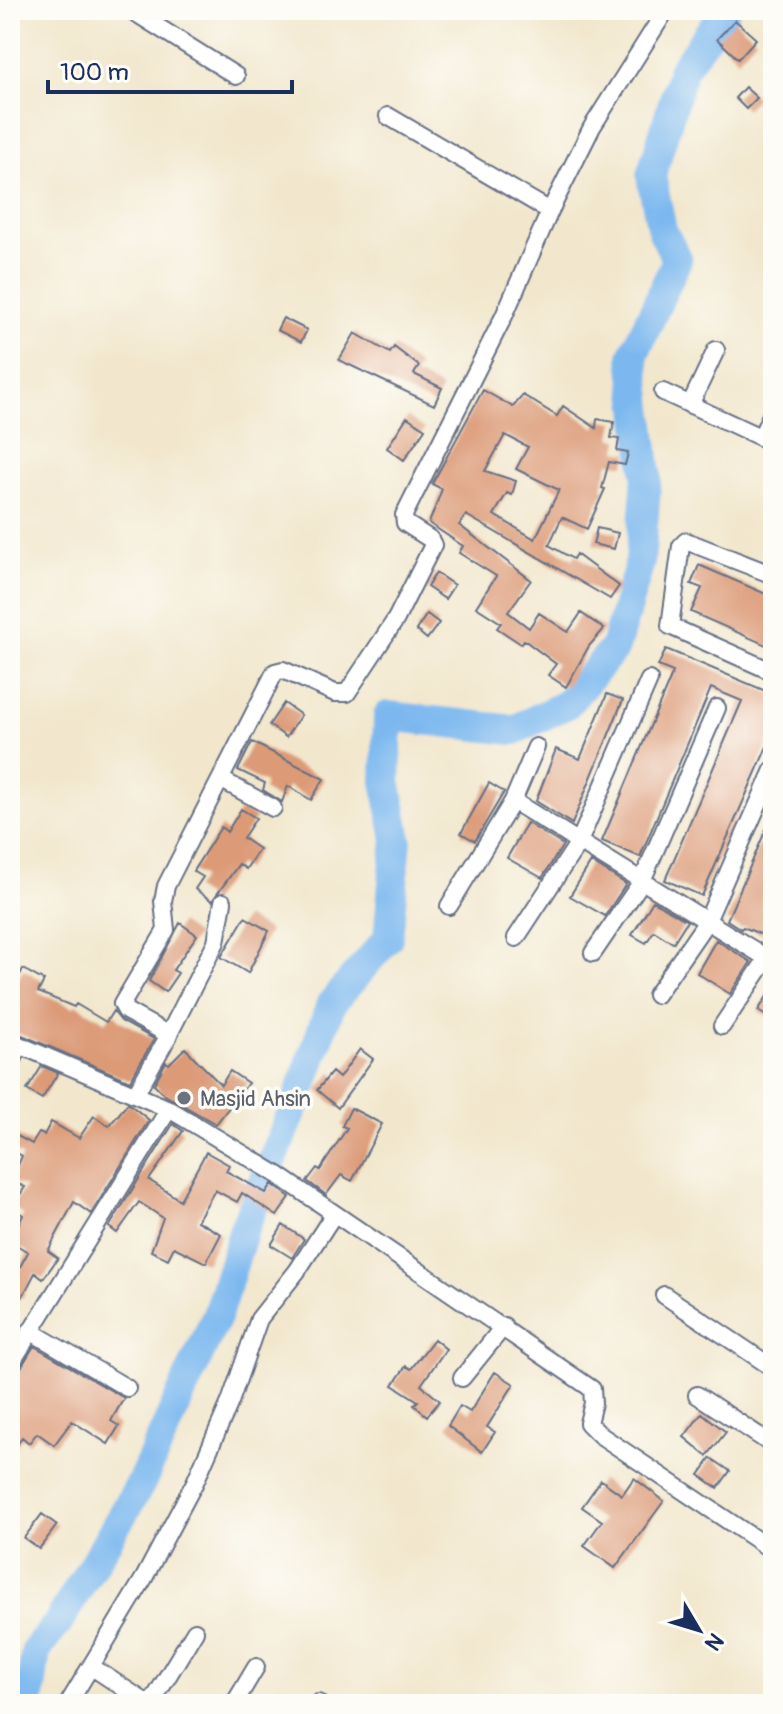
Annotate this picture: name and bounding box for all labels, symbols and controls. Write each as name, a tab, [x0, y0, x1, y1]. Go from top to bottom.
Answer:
scale bar	[48, 44, 292, 94]
text: 100 m	[60, 58, 129, 87]
place label: Masjid Ahsin	[200, 1085, 311, 1113]
marker: Masjid Ahsin	[175, 1089, 193, 1107]
north arrow	[659, 1590, 739, 1670]
text: N	[698, 1627, 730, 1656]

